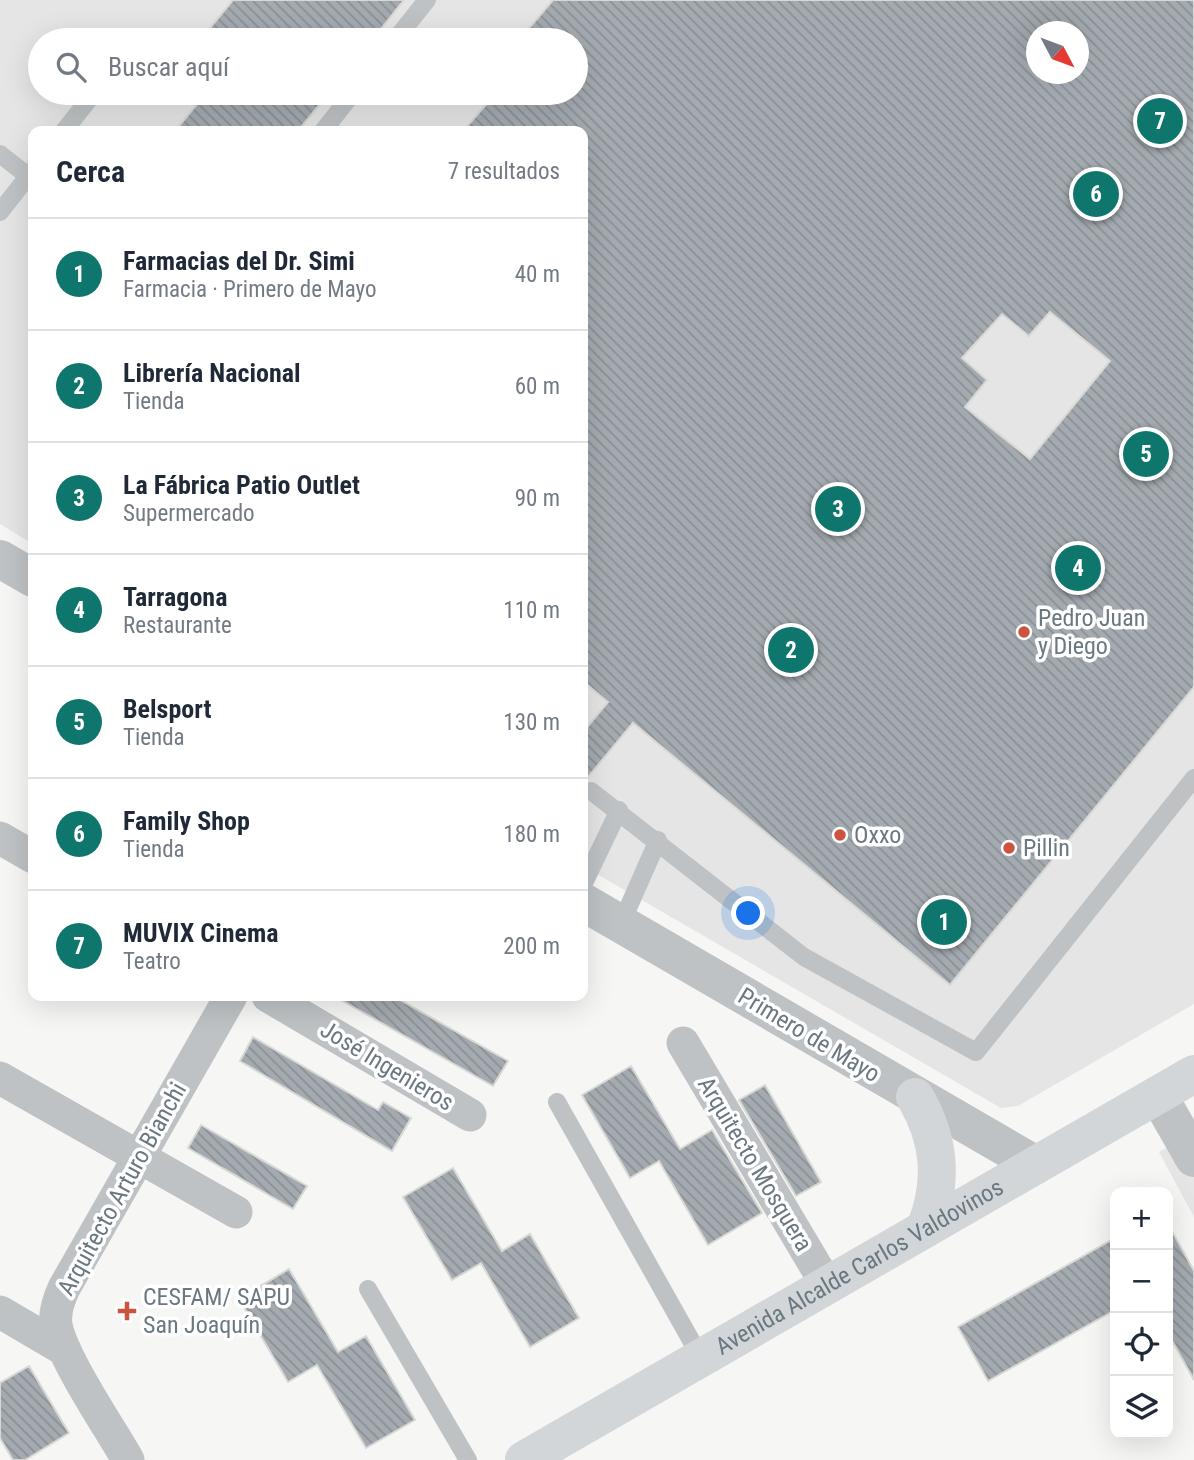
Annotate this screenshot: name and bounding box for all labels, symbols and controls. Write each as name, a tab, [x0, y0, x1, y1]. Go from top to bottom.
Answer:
north arrow	[1026, 21, 1089, 84]
search box	[28, 28, 588, 105]
icon: search	[52, 48, 90, 86]
text: Buscar aquí	[108, 52, 229, 82]
pin: 7	[1137, 95, 1183, 147]
text: Cerca	[56, 154, 125, 189]
text: 7 resultados	[448, 158, 560, 185]
pin: 6	[1073, 168, 1119, 220]
text: Farmacias del Dr. Simi	[123, 246, 355, 276]
text: 1	[73, 261, 85, 288]
text: 40 m	[515, 261, 560, 288]
text: Farmacia · Primero de Mayo	[123, 276, 377, 303]
text: Librería Nacional	[123, 358, 301, 388]
text: 2	[73, 373, 85, 400]
text: 60 m	[515, 373, 560, 400]
text: Tienda	[123, 388, 185, 415]
pin: 5	[1123, 428, 1169, 480]
text: La Fábrica Patio Outlet	[123, 470, 360, 500]
pin: 3	[815, 483, 861, 535]
text: 3	[73, 485, 85, 512]
text: 90 m	[515, 485, 560, 512]
text: Supermercado	[123, 500, 255, 527]
pin: 4	[1055, 542, 1101, 594]
text: Tarragona	[123, 582, 227, 612]
text: 4	[73, 597, 85, 624]
text: 110 m	[503, 597, 560, 624]
place label: Pedro Juan y Diego	[1038, 604, 1145, 660]
text: Restaurante	[123, 612, 232, 639]
pin: 2	[768, 624, 814, 676]
marker: Pedro Juan y Diego	[1016, 624, 1032, 640]
text: Belsport	[123, 694, 211, 724]
text: 5	[73, 709, 85, 736]
text: 130 m	[503, 709, 560, 736]
text: Tienda	[123, 724, 185, 751]
text: Family Shop	[123, 806, 250, 836]
text: 6	[73, 821, 85, 848]
text: 180 m	[503, 821, 560, 848]
place label: Oxxo	[854, 821, 901, 849]
marker: Oxxo	[832, 827, 848, 843]
place label: Pillin	[1023, 834, 1070, 862]
text: Tienda	[123, 836, 185, 863]
marker: Pillin	[1001, 840, 1017, 856]
your location	[731, 896, 765, 930]
pin: 1	[921, 896, 967, 948]
text: MUVIX Cinema	[123, 918, 279, 948]
text: 7	[73, 933, 85, 960]
text: 200 m	[503, 933, 560, 960]
text: Teatro	[123, 948, 181, 975]
street label: Primero de Mayo	[733, 982, 885, 1088]
street label: José Ingenieros	[315, 1015, 459, 1117]
street label: Arquitecto Mosquera	[692, 1072, 818, 1256]
street label: Arquitecto Arturo Bianchi	[52, 1078, 192, 1300]
street label: Avenida Alcalde Carlos Valdovinos	[710, 1173, 1008, 1361]
map controls	[1110, 1187, 1173, 1439]
button: +	[1110, 1187, 1173, 1250]
button: −	[1110, 1250, 1173, 1313]
place label: CESFAM/ SAPU San Joaquín	[143, 1283, 290, 1339]
marker: CESFAM/ SAPU San Joaquín	[117, 1301, 137, 1321]
button: locate	[1110, 1313, 1173, 1376]
button: layers	[1110, 1376, 1173, 1439]

